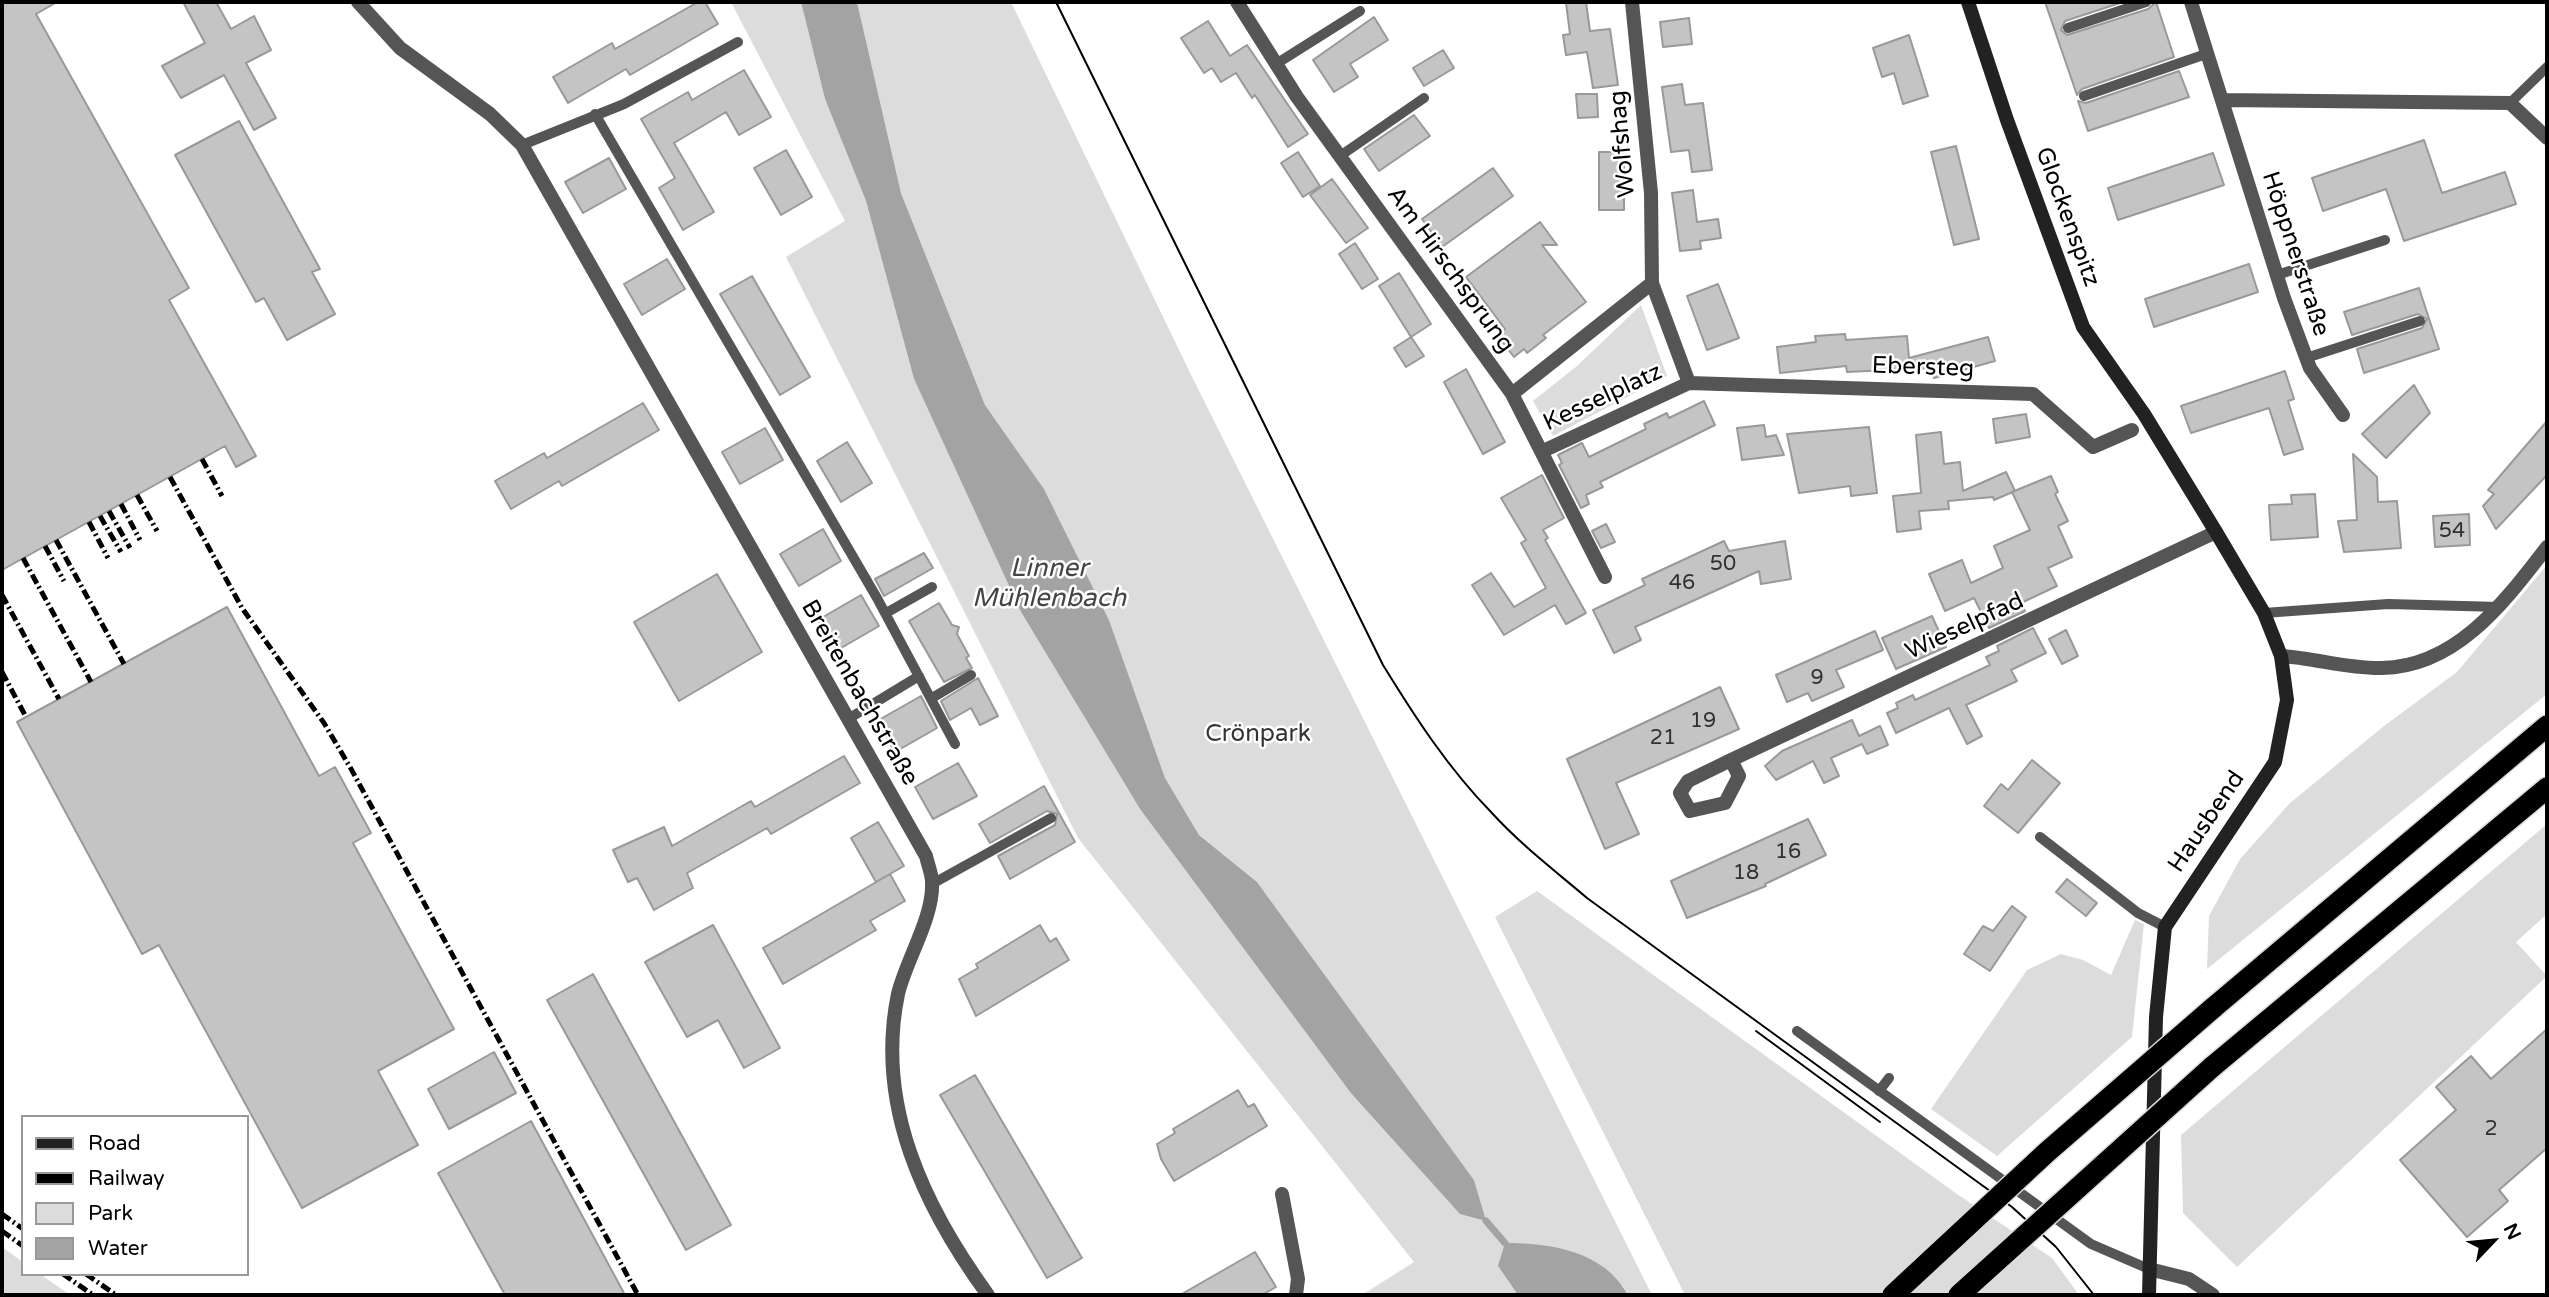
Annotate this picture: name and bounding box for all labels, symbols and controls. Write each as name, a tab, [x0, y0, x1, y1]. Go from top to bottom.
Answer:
street label: Wolfshag	[1604, 89, 1642, 199]
street label: Glockenspitz	[2028, 143, 2106, 291]
street label: Höppnerstraße	[2255, 168, 2335, 340]
street label: Am Hirschsprung	[1380, 181, 1520, 359]
street label: Ebersteg	[1871, 352, 1975, 384]
street label: Kesselplatz	[1539, 358, 1667, 438]
house number: 54	[2439, 518, 2465, 544]
house number: 50	[1710, 551, 1736, 577]
water label: Linner Mühlenbach	[972, 553, 1126, 614]
house number: 46	[1669, 570, 1695, 596]
street label: Wieselpfad	[1901, 587, 2029, 667]
street label: Breitenbachstraße	[794, 595, 924, 791]
house number: 9	[1810, 665, 1824, 691]
house number: 19	[1690, 708, 1716, 734]
park label: Crönpark	[1205, 721, 1311, 749]
house number: 21	[1650, 725, 1676, 751]
street label: Hausbend	[2163, 766, 2251, 878]
house number: 16	[1775, 839, 1801, 865]
house number: 18	[1733, 860, 1759, 886]
legend	[21, 1115, 248, 1276]
house number: 2	[2484, 1116, 2498, 1142]
text: Road	[88, 1131, 141, 1156]
text: Railway	[88, 1166, 165, 1191]
text: Park	[88, 1201, 133, 1226]
north arrow	[2458, 1206, 2528, 1276]
text: N	[2499, 1220, 2525, 1243]
text: Water	[88, 1236, 148, 1261]

